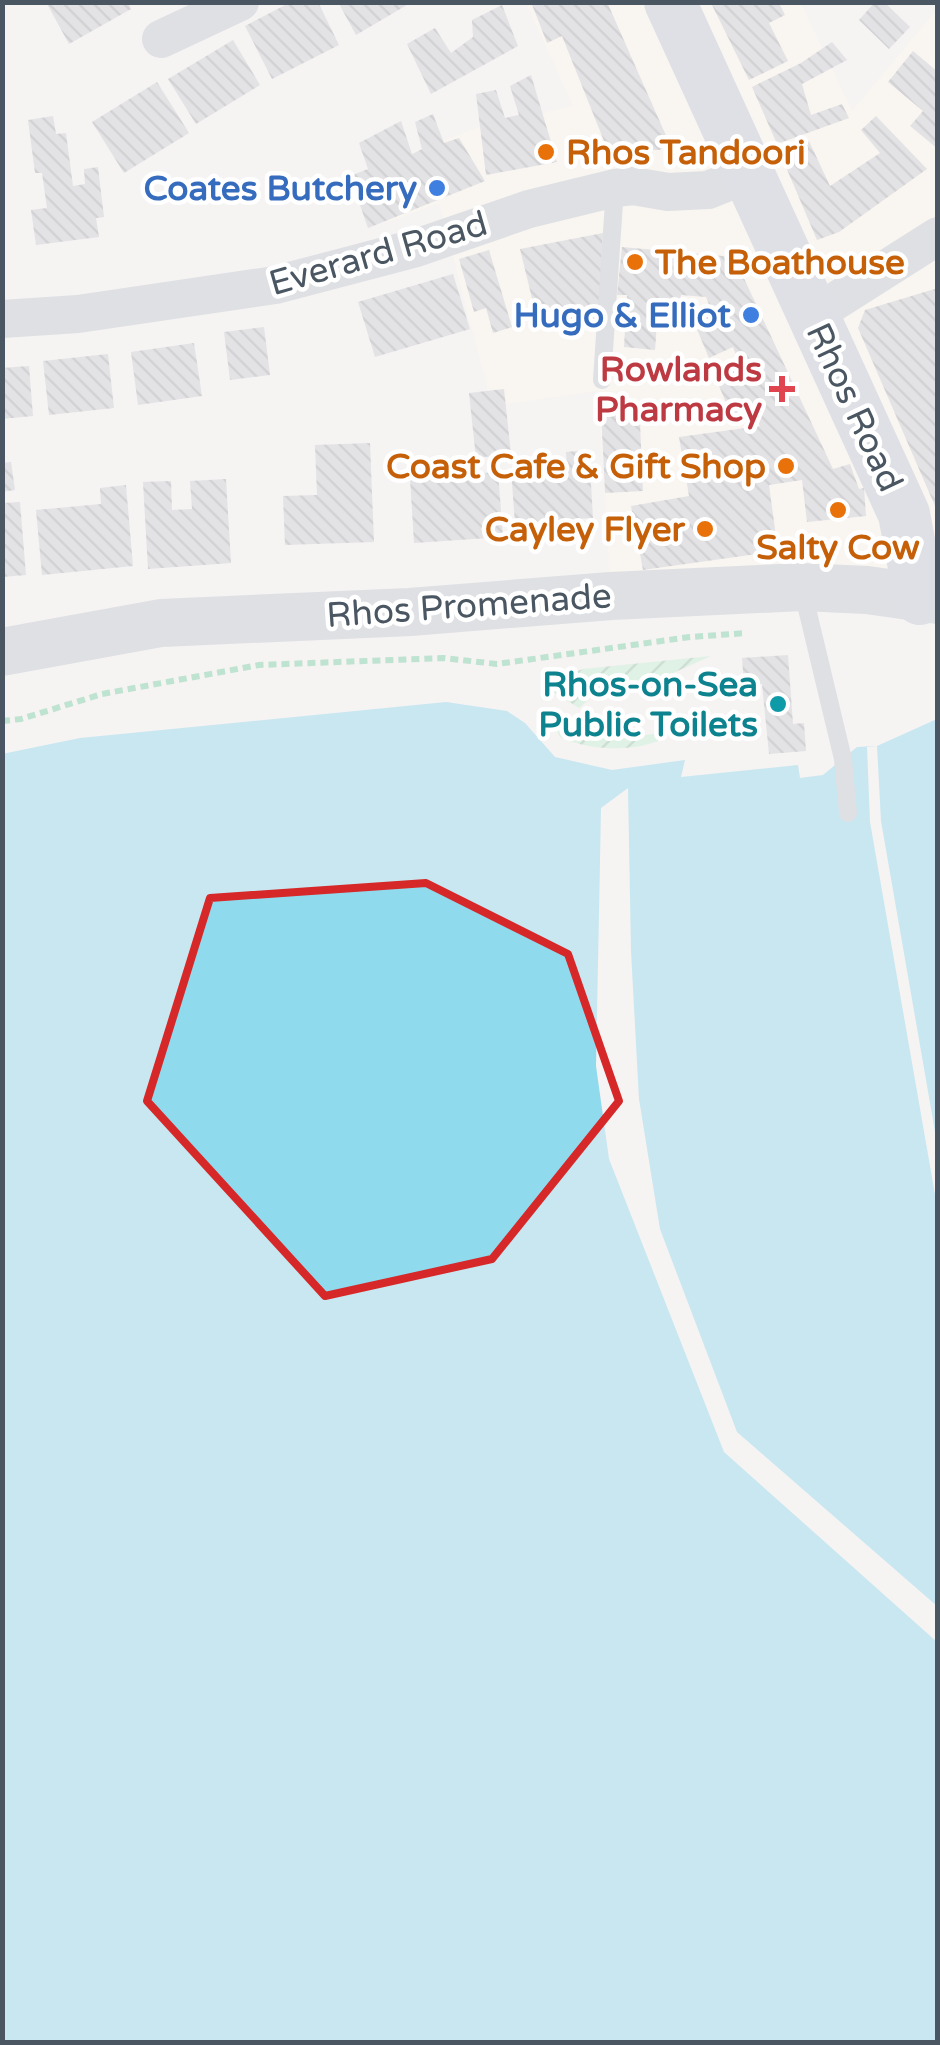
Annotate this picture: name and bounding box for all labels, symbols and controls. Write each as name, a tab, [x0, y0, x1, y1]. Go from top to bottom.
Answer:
place label: Rhos Tandoori	[566, 132, 806, 174]
marker: Rhos Tandoori	[535, 141, 557, 163]
place label: Coates Butchery	[143, 168, 417, 210]
marker: Coates Butchery	[426, 177, 448, 199]
street label: Everard Road	[264, 203, 492, 305]
place label: The Boathouse	[654, 242, 905, 284]
marker: The Boathouse	[624, 251, 646, 273]
place label: Hugo & Elliot	[514, 295, 732, 337]
marker: Hugo & Elliot	[740, 304, 762, 326]
street label: Rhos Road	[797, 316, 911, 498]
place label: Rowlands Pharmacy	[595, 349, 762, 431]
marker: Rowlands Pharmacy	[771, 378, 793, 400]
place label: Coast Cafe & Gift Shop	[386, 446, 766, 488]
marker: Coast Cafe & Gift Shop	[775, 455, 797, 477]
marker: Salty Cow	[827, 499, 849, 521]
place label: Cayley Flyer	[485, 509, 686, 551]
marker: Cayley Flyer	[694, 518, 716, 540]
place label: Salty Cow	[756, 527, 920, 569]
street label: Rhos Promenade	[325, 575, 613, 637]
place label: Rhos-on-Sea Public Toilets	[538, 664, 758, 746]
marker: Rhos-on-Sea Public Toilets	[767, 693, 789, 715]

